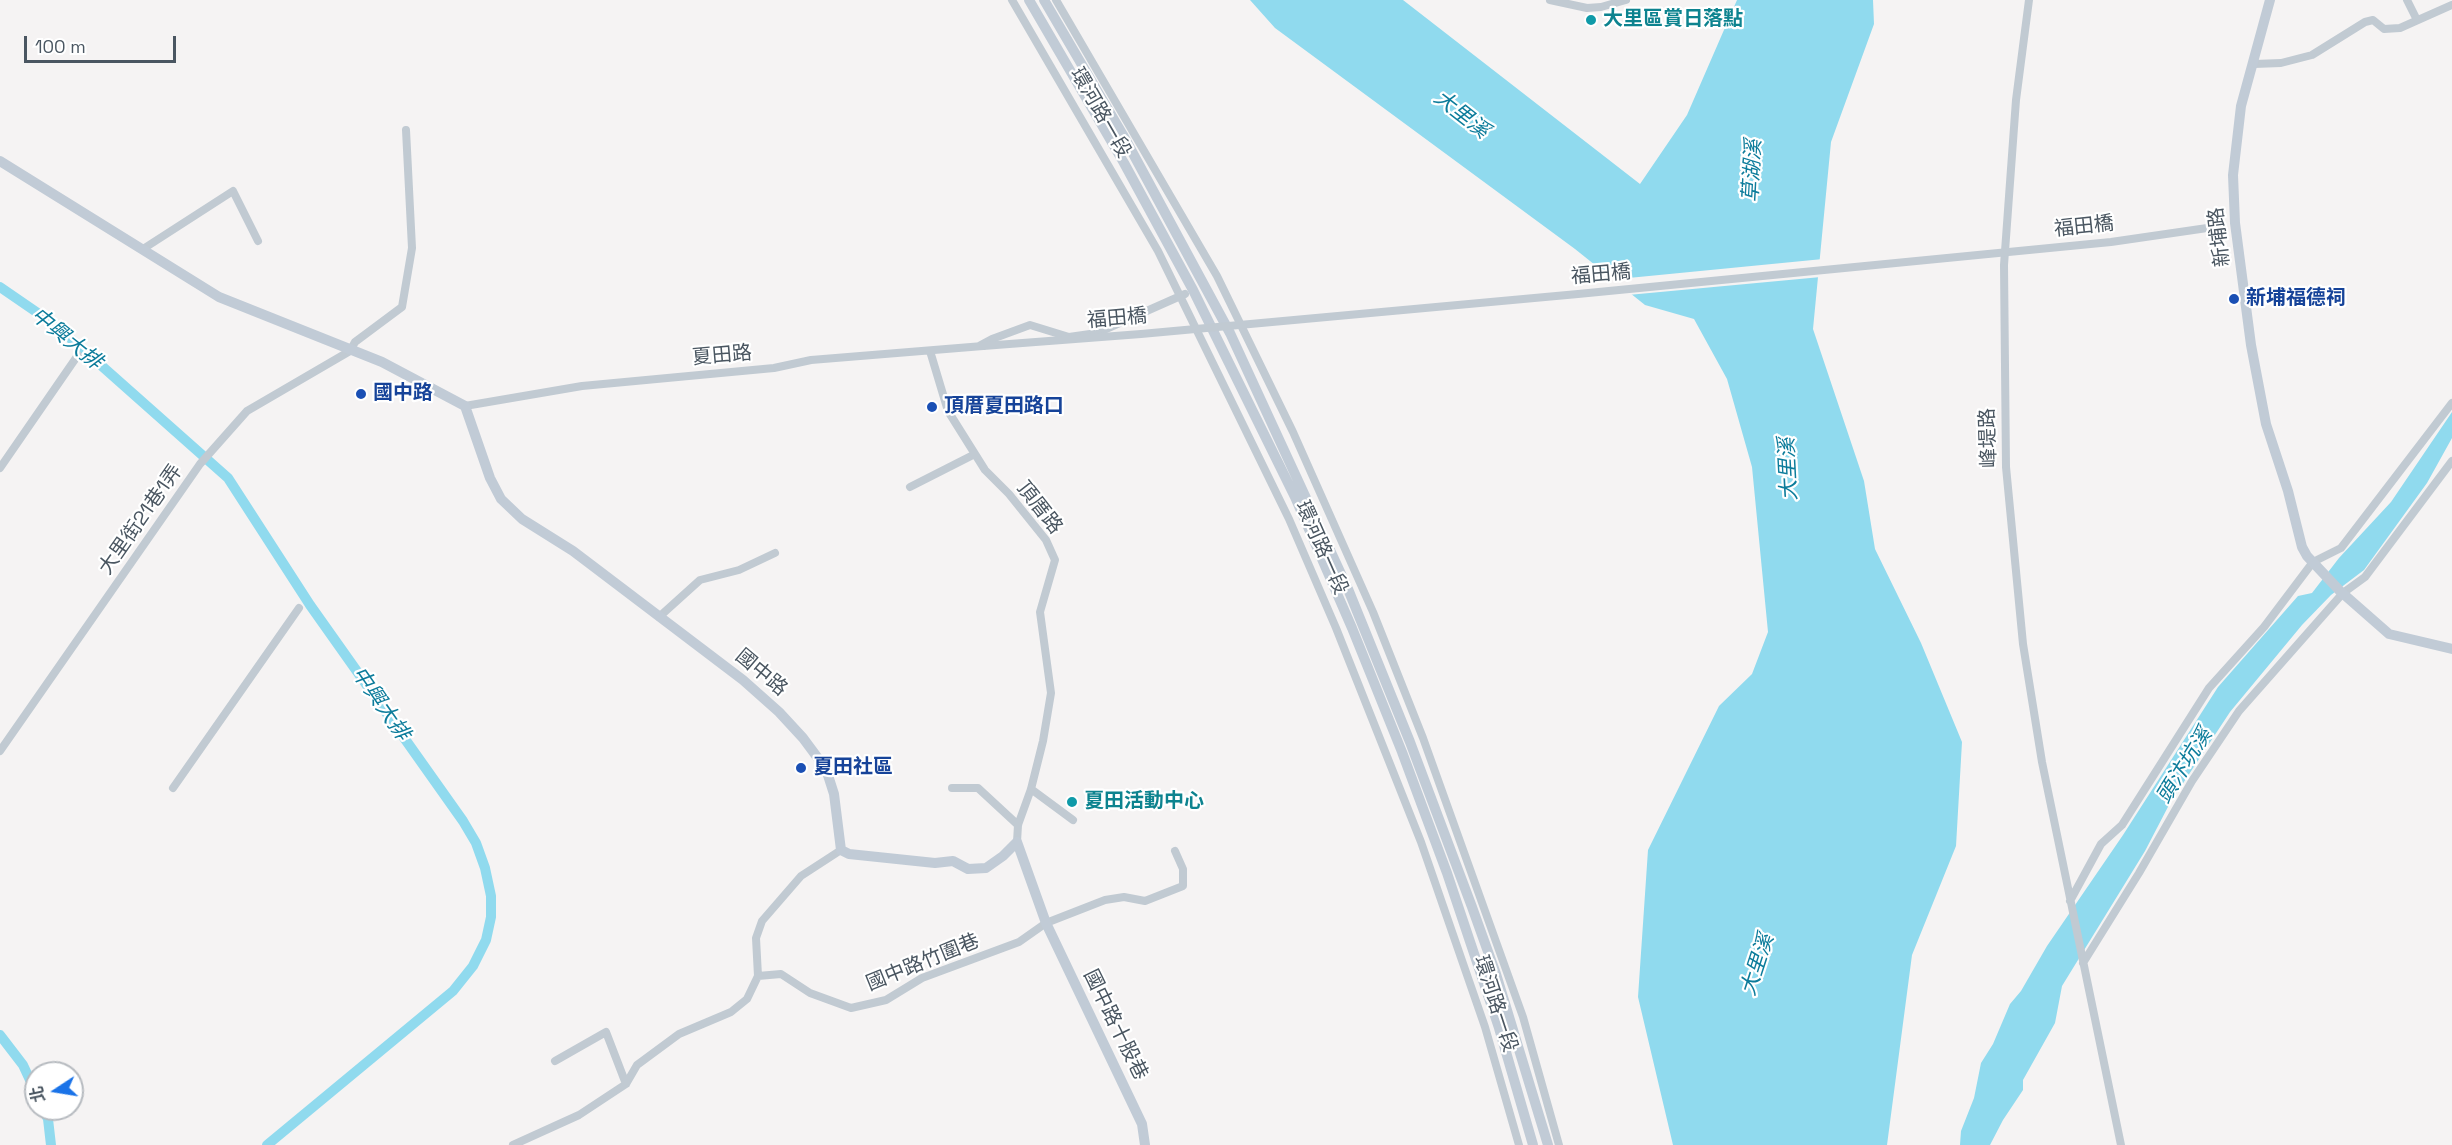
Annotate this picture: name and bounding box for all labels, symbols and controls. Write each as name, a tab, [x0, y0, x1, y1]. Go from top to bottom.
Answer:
place label: 大里區賞日落點	[1603, 8, 1743, 32]
marker: 大里區賞日落點	[1584, 13, 1598, 27]
scale bar	[27, 24, 178, 62]
text: 100 m	[35, 35, 86, 58]
street label: 環河路一段	[1065, 64, 1135, 162]
water label: 大里溪	[1428, 86, 1494, 144]
water label: 草湖溪	[1739, 139, 1767, 203]
street label: 新埔路	[2204, 206, 2236, 268]
street label: 福田橋	[2053, 212, 2115, 242]
street label: 福田橋	[1570, 260, 1632, 290]
place label: 新埔福德祠	[2246, 287, 2346, 311]
marker: 新埔福德祠	[2227, 292, 2241, 306]
water label: 中興大排	[25, 303, 107, 375]
street label: 福田橋	[1086, 304, 1148, 334]
street label: 夏田路	[691, 341, 753, 371]
place label: 國中路	[373, 382, 433, 406]
marker: 國中路	[354, 387, 368, 401]
place label: 頂厝夏田路口	[944, 395, 1064, 419]
marker: 頂厝夏田路口	[925, 400, 939, 414]
street label: 峰堤路	[1976, 408, 2002, 468]
water label: 大里溪	[1775, 437, 1803, 501]
street label: 大里街21巷1弄	[94, 460, 188, 580]
street label: 頂厝路	[1011, 477, 1067, 539]
street label: 環河路一段	[1290, 497, 1352, 599]
street label: 國中路	[730, 645, 792, 701]
water label: 中興大排	[346, 662, 414, 746]
water label: 頭汴坑溪	[2152, 724, 2218, 808]
place label: 夏田社區	[813, 756, 893, 780]
marker: 夏田社區	[794, 761, 808, 775]
place label: 夏田活動中心	[1084, 790, 1204, 814]
marker: 夏田活動中心	[1065, 795, 1079, 809]
street label: 國中路竹圍巷	[863, 929, 983, 997]
water label: 大里溪	[1736, 931, 1780, 999]
street label: 環河路一段	[1468, 953, 1522, 1055]
street label: 國中路十股巷	[1078, 966, 1152, 1084]
north arrow	[24, 1061, 84, 1121]
text: 北	[26, 1084, 50, 1104]

